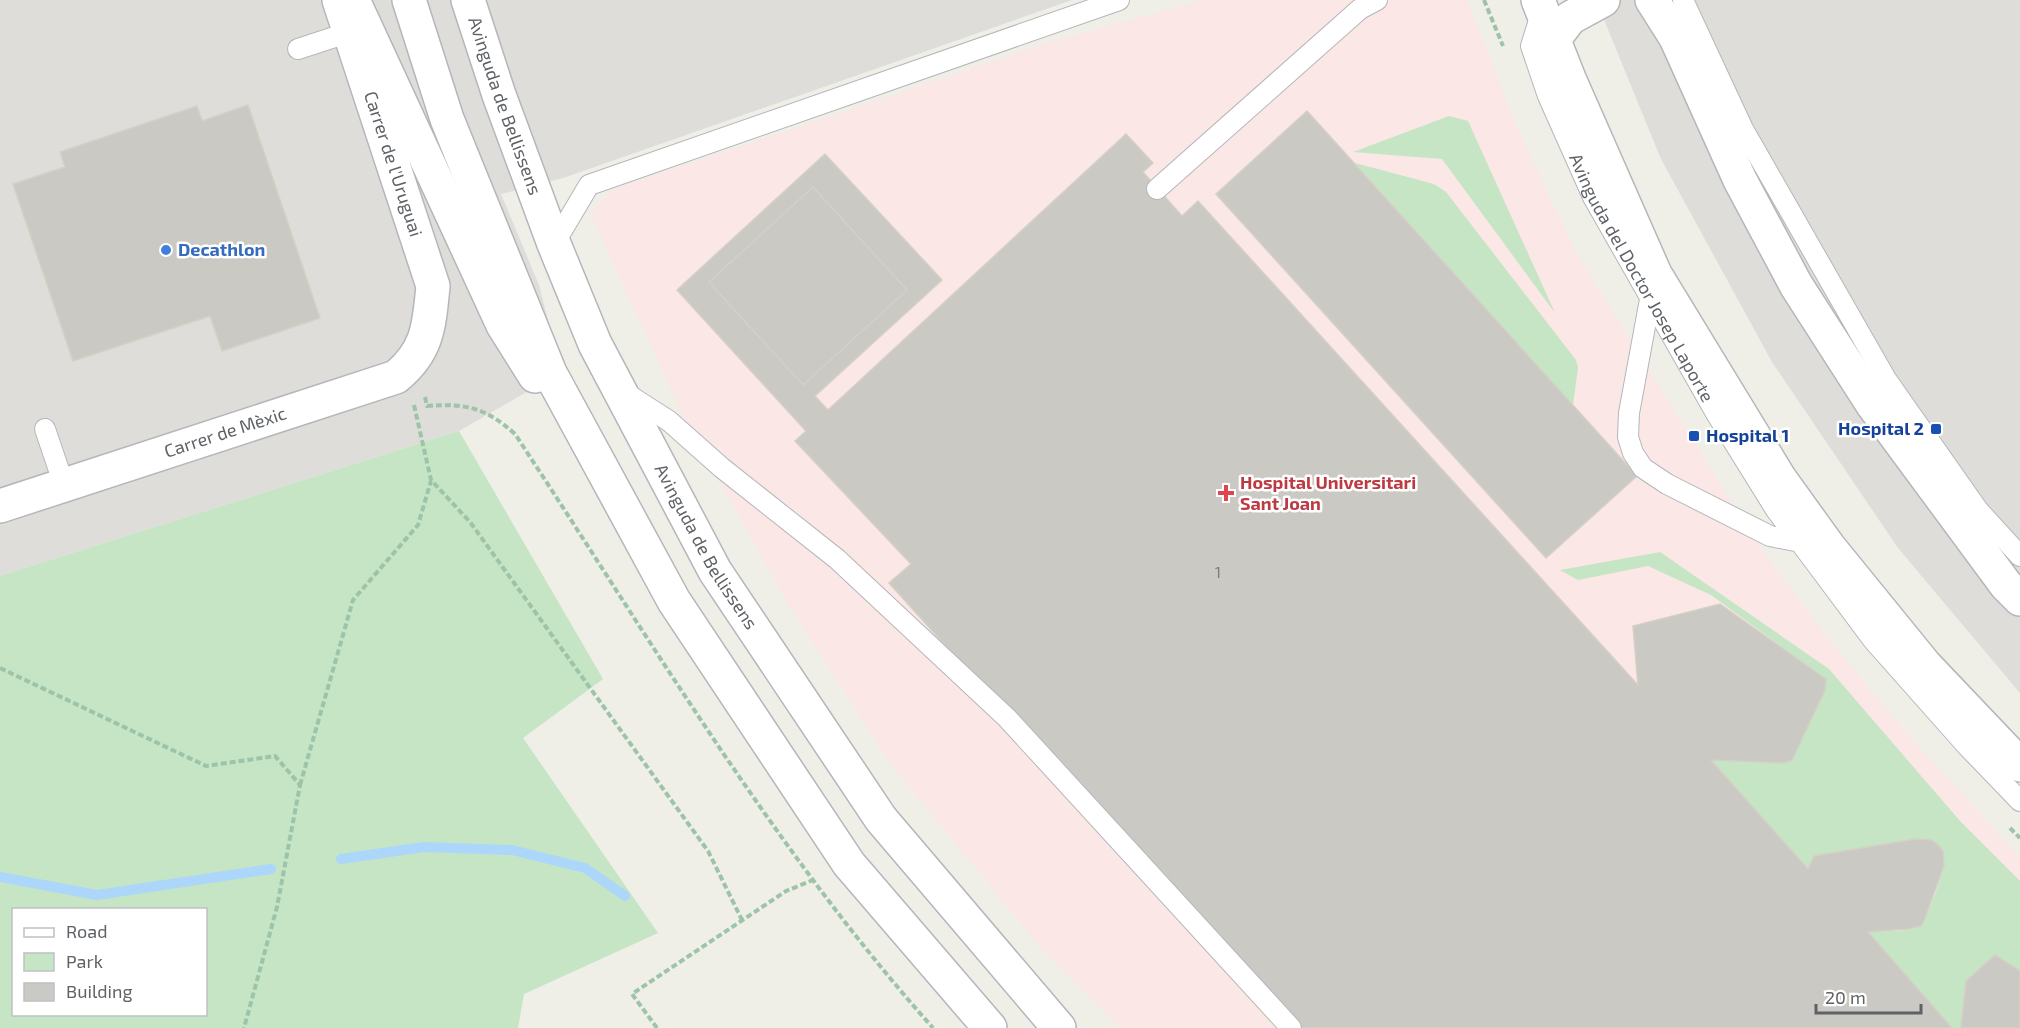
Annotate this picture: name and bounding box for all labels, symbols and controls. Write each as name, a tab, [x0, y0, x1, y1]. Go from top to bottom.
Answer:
street label: Avinguda de Bellissens	[464, 14, 547, 198]
street label: Carrer de l'Uruguai	[360, 88, 428, 239]
street label: Avinguda del Doctor Josep Laporte	[1565, 150, 1719, 406]
place label: Decathlon	[178, 238, 265, 260]
marker: Decathlon	[159, 243, 173, 257]
street label: Carrer de Mèxic	[161, 401, 289, 462]
place label: Hospital 2	[1838, 417, 1924, 439]
marker: Hospital 2	[1929, 422, 1943, 436]
place label: Hospital 1	[1706, 424, 1789, 446]
marker: Hospital 1	[1687, 429, 1701, 443]
street label: Avinguda de Bellissens	[650, 460, 763, 633]
place label: Hospital Universitari Sant Joan	[1240, 471, 1416, 514]
marker: Hospital Universitari Sant Joan	[1217, 484, 1235, 502]
house number: 1	[1215, 563, 1221, 581]
legend	[12, 908, 207, 1016]
text: Road	[66, 920, 107, 942]
text: Park	[66, 950, 103, 972]
scale bar	[1816, 977, 1921, 1015]
text: Building	[66, 980, 133, 1002]
text: 20 m	[1825, 986, 1866, 1008]

